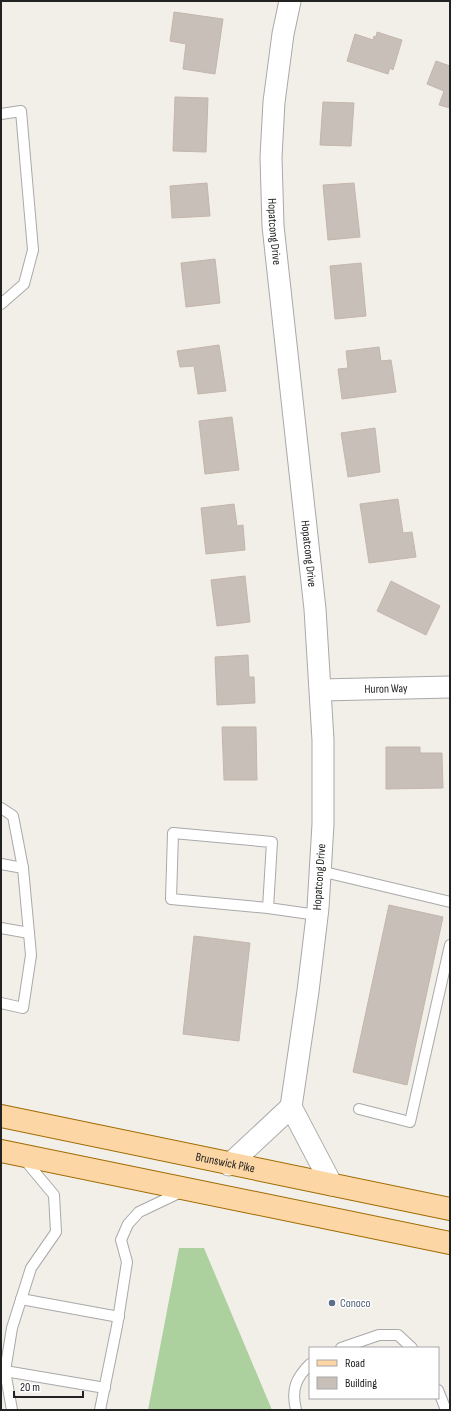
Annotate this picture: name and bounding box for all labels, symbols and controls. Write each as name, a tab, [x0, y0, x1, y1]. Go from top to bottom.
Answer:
street label: Hopatcong Drive	[264, 198, 284, 266]
street label: Hopatcong Drive	[297, 520, 320, 588]
street label: Huron Way	[364, 681, 408, 697]
street label: Hopatcong Drive	[310, 843, 329, 911]
street label: Brunswick Pike	[194, 1149, 256, 1176]
place label: Conoco	[340, 1296, 371, 1311]
marker: Conoco	[327, 1298, 337, 1308]
legend	[309, 1347, 439, 1399]
text: Road	[345, 1356, 365, 1371]
scale bar	[14, 1373, 83, 1399]
text: Building	[345, 1376, 377, 1391]
text: 20 m	[20, 1380, 40, 1395]

